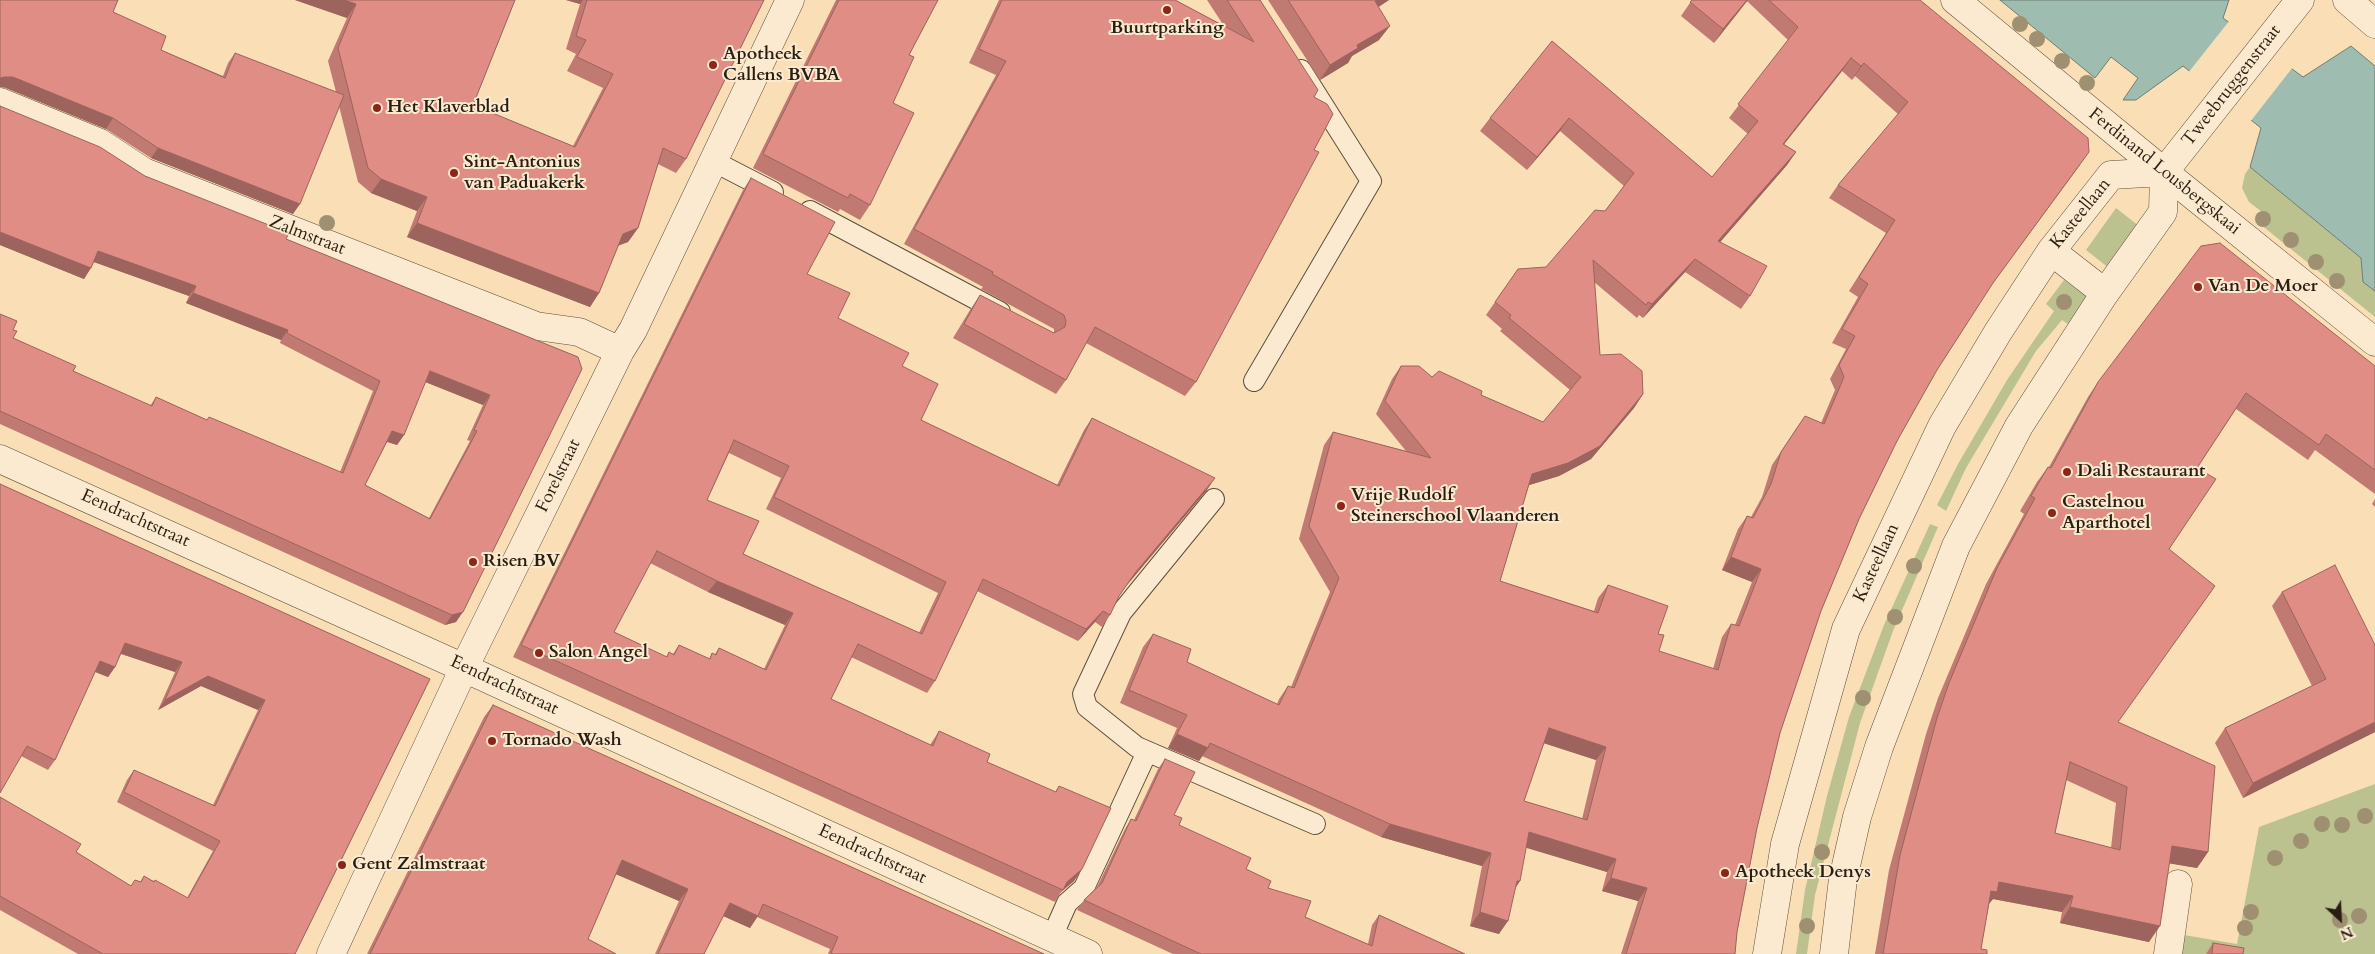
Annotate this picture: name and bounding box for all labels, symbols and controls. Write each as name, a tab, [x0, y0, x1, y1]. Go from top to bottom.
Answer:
marker: Buurtparking	[1161, 4, 1173, 16]
place label: Buurtparking	[1110, 18, 1224, 40]
street label: Tweebruggenstraat	[2178, 21, 2286, 151]
place label: Apotheek Callens BVBA	[723, 44, 840, 86]
marker: Apotheek Callens BVBA	[707, 59, 719, 71]
place label: Het Klaverblad	[387, 97, 510, 119]
marker: Het Klaverblad	[371, 102, 383, 114]
street label: Ferdinand Lousbergskaai	[2084, 104, 2244, 240]
place label: Sint-Antonius van Paduakerk	[464, 152, 585, 194]
marker: Sint-Antonius van Paduakerk	[448, 167, 460, 179]
street label: Kasteellaan	[2046, 174, 2116, 254]
street label: Zalmstraat	[266, 212, 348, 260]
place label: Van De Moer	[2208, 276, 2318, 298]
marker: Van De Moer	[2192, 281, 2204, 293]
street label: Forelstraat	[532, 436, 586, 516]
place label: Dali Restaurant	[2077, 461, 2205, 483]
marker: Dali Restaurant	[2061, 466, 2073, 478]
street label: Eendrachtstraat	[77, 485, 193, 553]
place label: Vrije Rudolf Steinerschool Vlaanderen	[1351, 485, 1560, 528]
place label: Castelnou Aparthotel	[2062, 492, 2151, 534]
marker: Vrije Rudolf Steinerschool Vlaanderen	[1335, 500, 1347, 512]
marker: Castelnou Aparthotel	[2046, 507, 2058, 519]
street label: Kasteellaan	[1849, 520, 1905, 606]
place label: Risen BV	[483, 551, 560, 573]
marker: Risen BV	[467, 556, 479, 568]
place label: Salon Angel	[549, 642, 648, 664]
marker: Salon Angel	[533, 647, 545, 659]
street label: Eendrachtstraat	[447, 652, 561, 720]
place label: Tornado Wash	[502, 730, 622, 752]
marker: Tornado Wash	[486, 735, 498, 747]
street label: Eendrachtstraat	[815, 821, 929, 889]
place label: Gent Zalmstraat	[352, 854, 485, 876]
marker: Gent Zalmstraat	[336, 859, 348, 871]
place label: Apotheek Denys	[1735, 862, 1871, 884]
marker: Apotheek Denys	[1719, 867, 1731, 879]
north arrow	[2315, 894, 2365, 944]
text: N	[2337, 922, 2356, 944]

